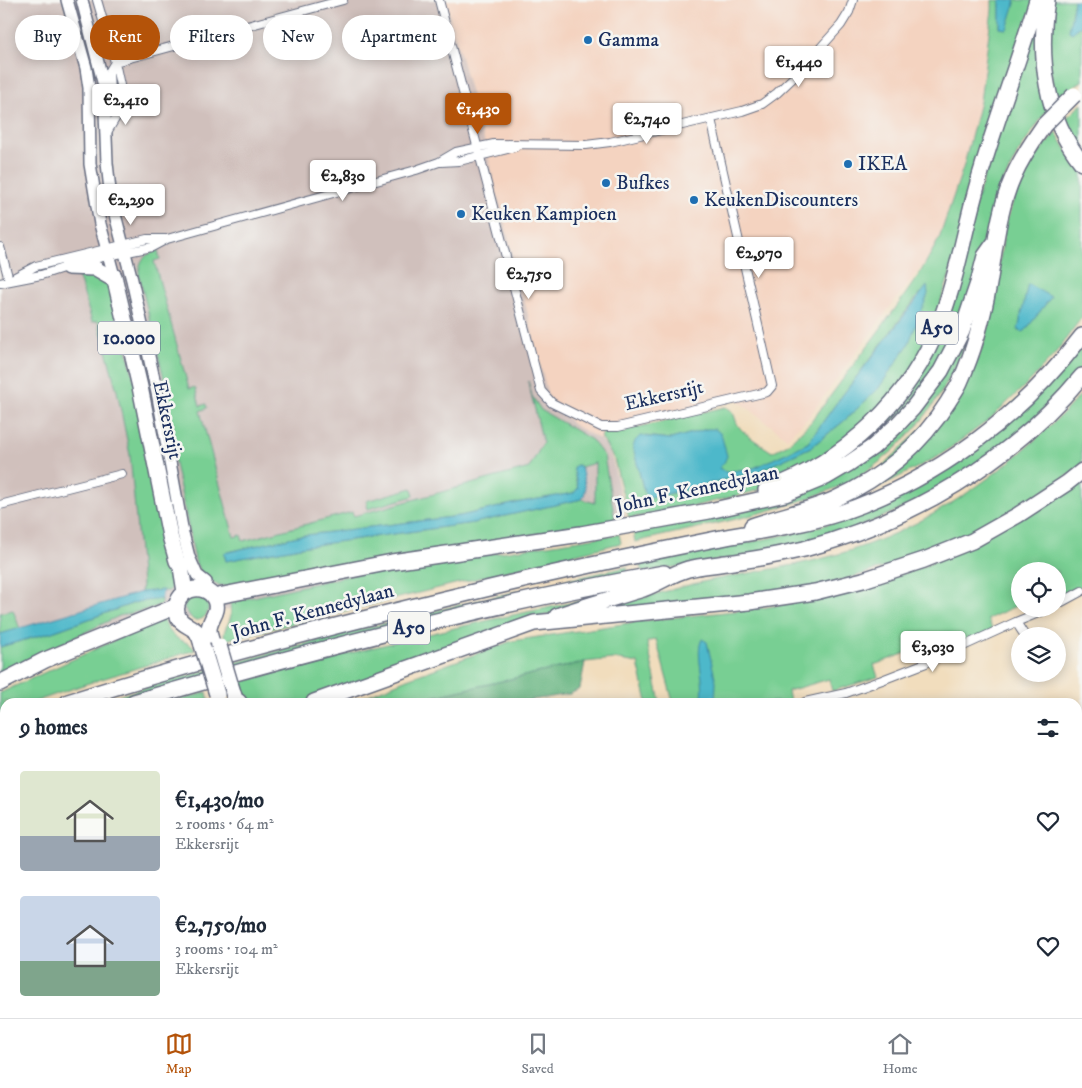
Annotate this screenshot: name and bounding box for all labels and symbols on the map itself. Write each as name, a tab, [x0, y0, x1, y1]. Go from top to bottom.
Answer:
place label: Gamma	[598, 28, 660, 53]
marker: Gamma	[582, 34, 594, 46]
pin: €1,440	[758, 46, 840, 88]
pin: €2,410	[85, 84, 167, 126]
pin: €1,430	[437, 92, 519, 135]
pin: €2,740	[606, 102, 688, 145]
place label: IKEA	[858, 152, 907, 177]
marker: IKEA	[842, 158, 854, 170]
pin: €2,830	[302, 160, 384, 202]
place label: Bufkes	[616, 171, 670, 196]
marker: Bufkes	[600, 177, 612, 189]
pin: €2,290	[90, 184, 172, 226]
place label: KeukenDiscounters	[704, 188, 858, 213]
marker: KeukenDiscounters	[688, 194, 700, 206]
place label: Keuken Kampioen	[471, 202, 617, 227]
marker: Keuken Kampioen	[455, 208, 467, 220]
pin: €2,970	[718, 236, 800, 279]
pin: €2,750	[488, 258, 570, 300]
road number: A50	[916, 312, 958, 344]
road number: 10.000	[98, 322, 160, 354]
street label: Ekkersrijt	[622, 375, 706, 417]
street label: Ekkersrijt	[146, 378, 188, 462]
street label: John F. Kennedylaan	[611, 460, 782, 520]
street label: John F. Kennedylaan	[227, 578, 397, 646]
road number: A50	[388, 612, 430, 644]
pin: €3,030	[892, 630, 974, 673]

